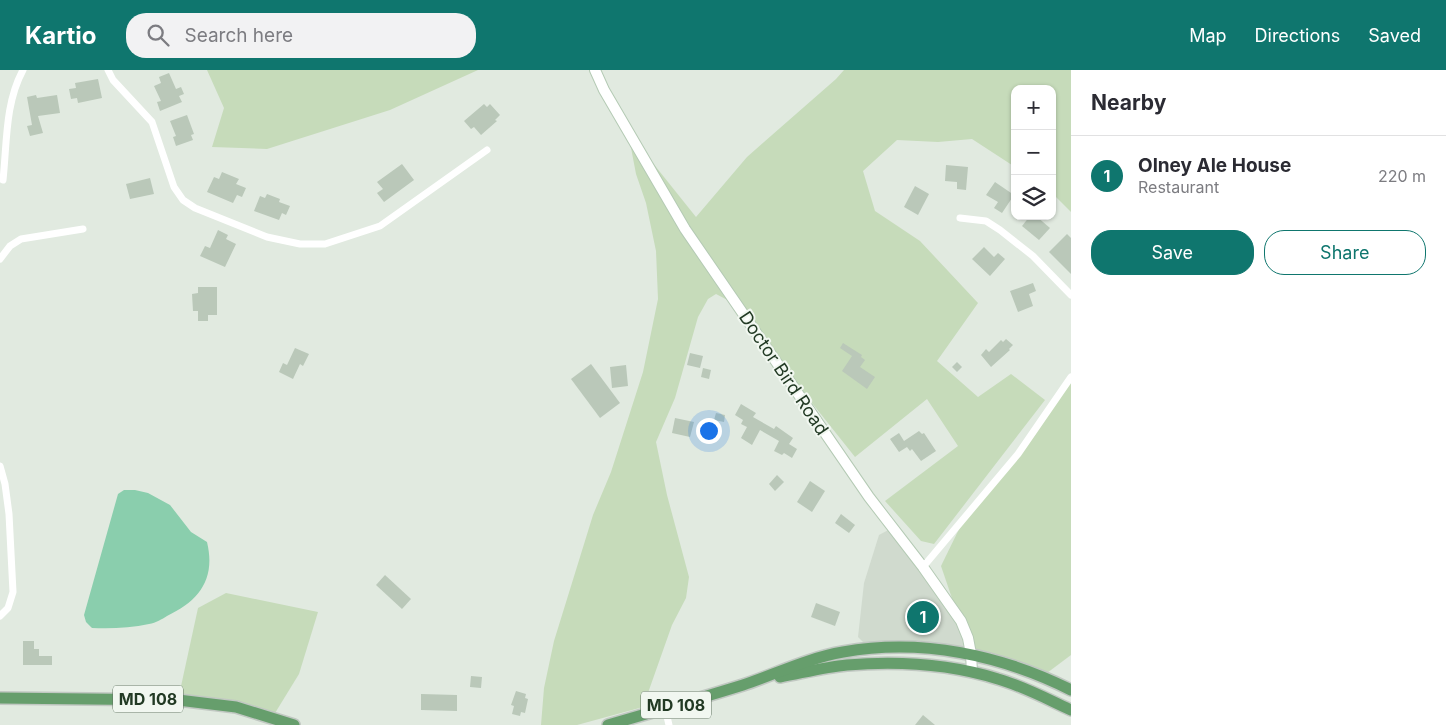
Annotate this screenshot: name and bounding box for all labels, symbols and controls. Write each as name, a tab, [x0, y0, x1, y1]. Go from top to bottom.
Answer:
search box	[126, 13, 476, 58]
text: Kartio	[25, 21, 96, 50]
icon: search	[144, 21, 172, 49]
text: Search here	[184, 24, 293, 47]
text: Map	[1189, 25, 1227, 46]
text: Directions	[1255, 25, 1340, 46]
text: Saved	[1368, 25, 1421, 46]
map controls	[1011, 85, 1056, 220]
button: +	[1011, 85, 1056, 130]
text: Nearby	[1091, 90, 1166, 115]
button: −	[1011, 130, 1056, 175]
text: Olney Ale House	[1138, 154, 1291, 177]
text: 1	[1104, 166, 1110, 186]
text: 220 m	[1378, 166, 1426, 186]
button: layers	[1011, 175, 1056, 220]
text: Restaurant	[1138, 177, 1219, 197]
button: Save	[1091, 230, 1254, 275]
button: Share	[1264, 230, 1426, 275]
street label: Doctor Bird Road	[735, 307, 833, 439]
your location	[696, 418, 722, 444]
pin: 1	[907, 598, 939, 636]
road number: MD 108	[113, 686, 183, 712]
road number: MD 108	[641, 692, 711, 718]

